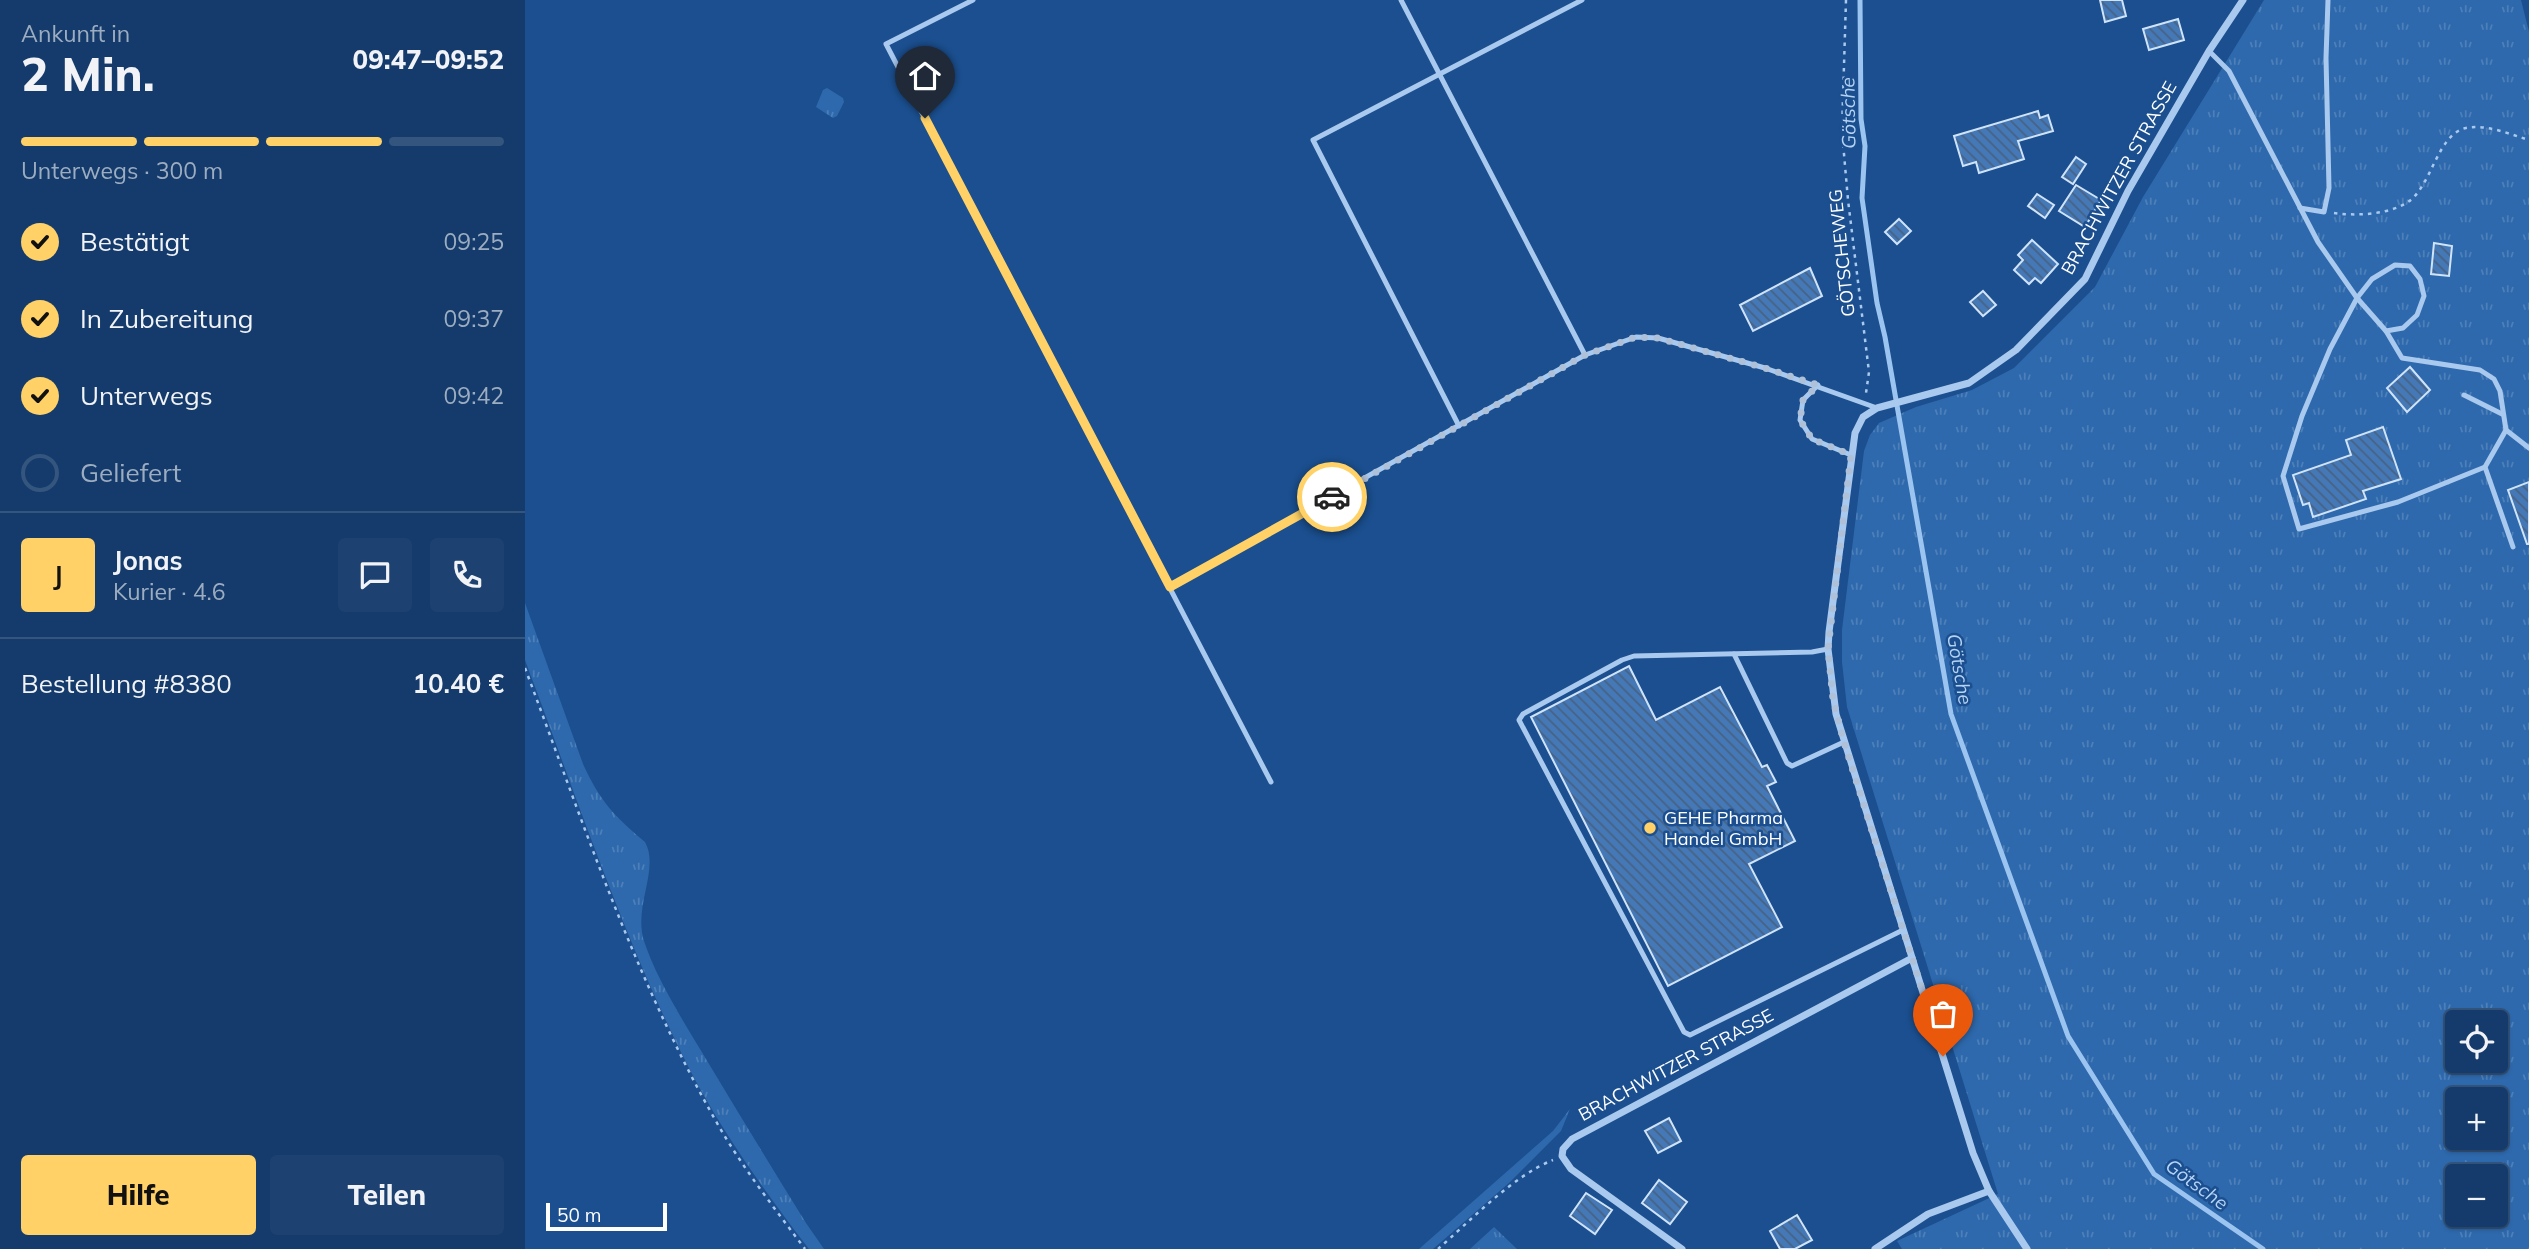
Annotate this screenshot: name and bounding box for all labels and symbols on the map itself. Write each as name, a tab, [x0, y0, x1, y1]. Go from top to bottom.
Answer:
pin	[895, 46, 955, 118]
water label: Götsche	[1835, 77, 1861, 149]
street label: BRACHWITZER STRASSE	[2056, 77, 2181, 279]
street label: GÖTSCHEWEG	[1823, 188, 1860, 318]
courier	[1297, 462, 1367, 532]
water label: Götsche	[1942, 632, 1978, 706]
place label: GEHE Pharma Handel GmbH	[1664, 806, 1783, 850]
marker: GEHE Pharma Handel GmbH	[1642, 820, 1658, 836]
pin	[1913, 984, 1973, 1056]
street label: BRACHWITZER STRASSE	[1574, 1003, 1777, 1126]
water label: Götsche	[2161, 1153, 2233, 1215]
scale bar	[546, 1200, 667, 1232]

